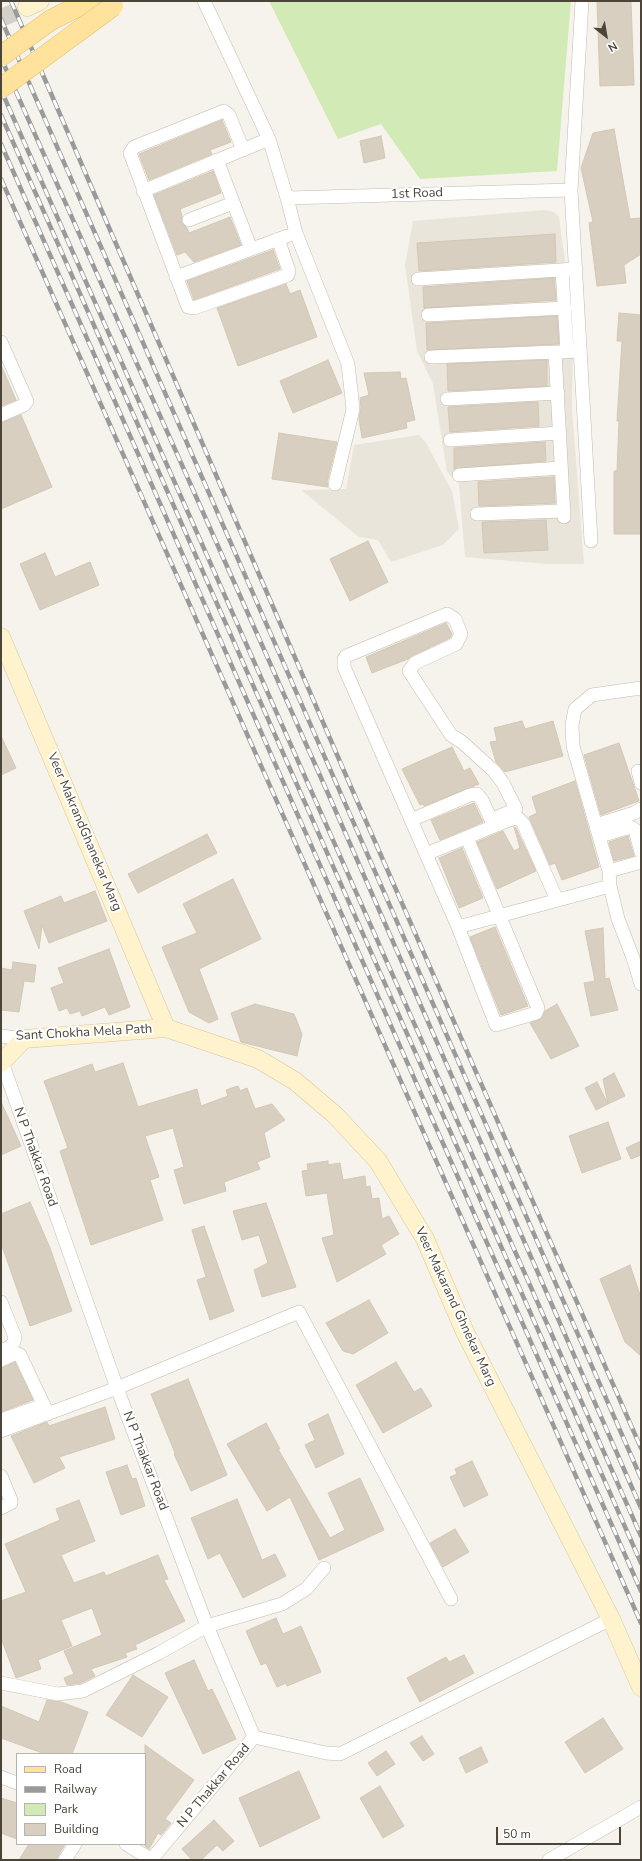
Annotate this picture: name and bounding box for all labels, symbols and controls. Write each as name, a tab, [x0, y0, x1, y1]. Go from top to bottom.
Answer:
north arrow	[586, 16, 626, 56]
text: N	[605, 38, 620, 55]
street label: 1st Road	[391, 185, 443, 203]
street label: Veer MakrandGhanekar Marg	[44, 750, 124, 914]
street label: Sant Chokha Mela Path	[15, 1022, 153, 1044]
street label: N P Thakkar Road	[10, 1105, 60, 1209]
street label: Veer Makarand Ghnekar Marg	[411, 1225, 499, 1389]
street label: N P Thakkar Road	[119, 1409, 171, 1513]
street label: N P Thakkar Road	[174, 1741, 254, 1831]
legend	[16, 1753, 146, 1845]
text: Road	[54, 1761, 82, 1777]
text: Railway	[54, 1781, 97, 1797]
text: Park	[54, 1801, 78, 1817]
scale bar	[498, 1819, 623, 1845]
text: Building	[54, 1821, 99, 1837]
text: 50 m	[503, 1826, 531, 1842]

